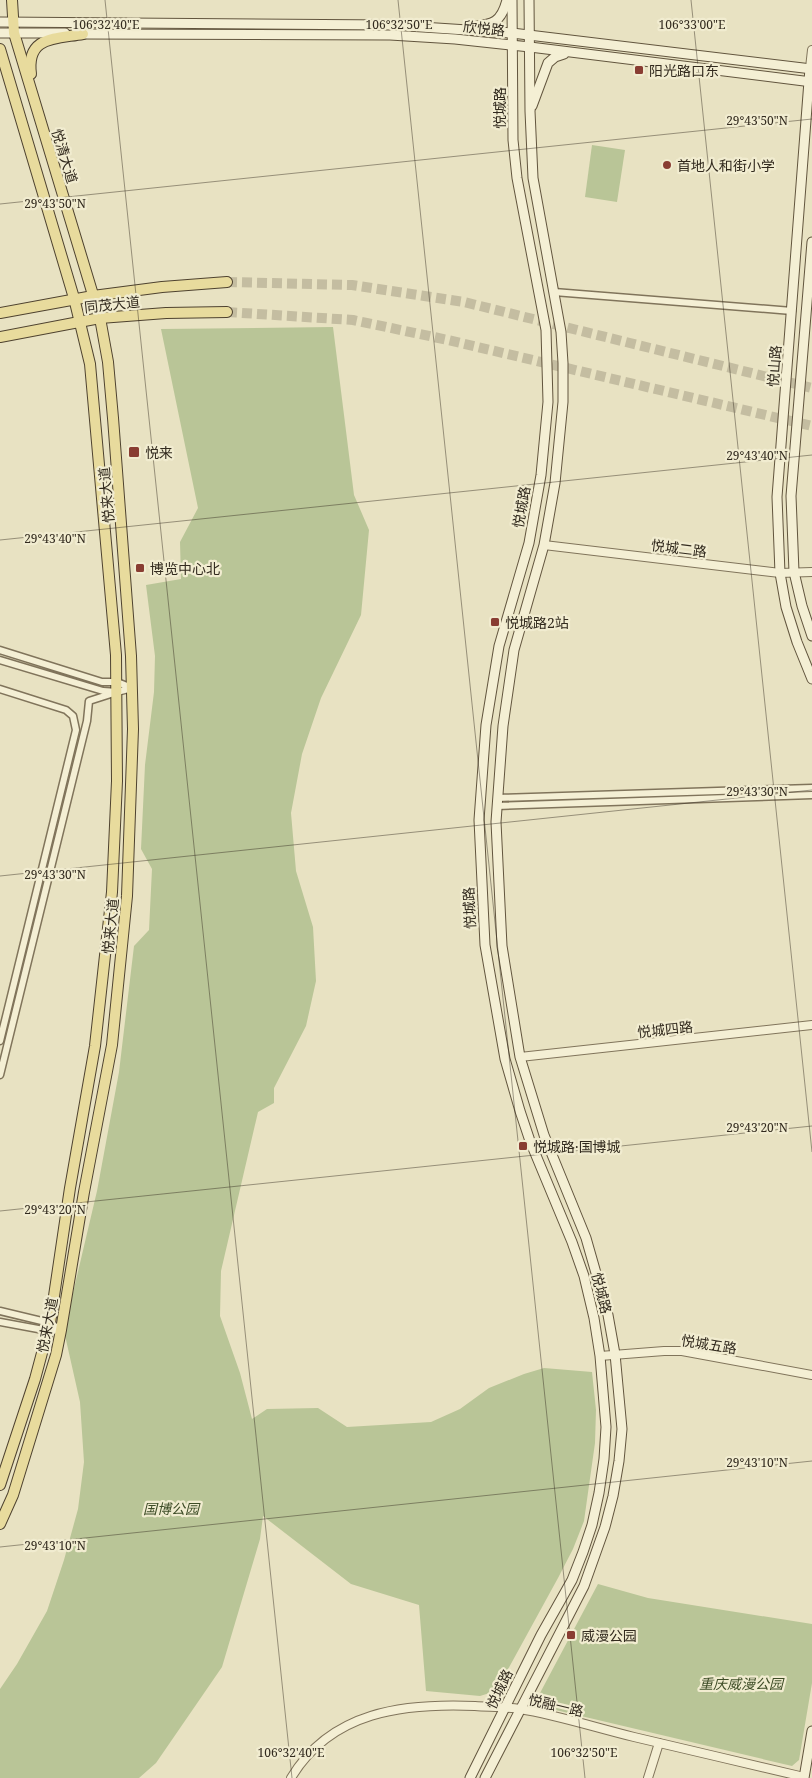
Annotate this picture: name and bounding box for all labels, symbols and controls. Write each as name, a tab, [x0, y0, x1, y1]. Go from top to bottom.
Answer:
text: 106°32'40"E	[73, 16, 139, 33]
text: 106°32'50"E	[366, 16, 432, 33]
street label: 欣悦路	[462, 16, 506, 40]
text: 106°33'00"E	[659, 16, 725, 33]
place label: 阳光路口东	[649, 61, 719, 80]
marker: 阳光路口东	[633, 64, 645, 76]
street label: 悦城路	[490, 87, 509, 129]
text: 29°43'50"N	[726, 112, 788, 129]
street label: 悦清大道	[48, 126, 82, 186]
place label: 首地人和街小学	[677, 156, 775, 175]
marker: 首地人和街小学	[661, 159, 673, 171]
text: 29°43'50"N	[24, 195, 86, 212]
street label: 同茂大道	[83, 292, 141, 316]
street label: 悦山路	[763, 344, 785, 388]
place label: 悦来	[145, 443, 173, 462]
marker: 悦来	[127, 445, 141, 459]
text: 29°43'40"N	[726, 447, 788, 464]
street label: 悦来大道	[94, 466, 118, 524]
street label: 悦城路	[508, 485, 534, 529]
text: 29°43'40"N	[24, 530, 86, 547]
street label: 悦城二路	[650, 535, 708, 561]
place label: 博览中心北	[150, 559, 220, 578]
marker: 博览中心北	[134, 562, 146, 574]
place label: 悦城路2站	[505, 613, 569, 632]
marker: 悦城路2站	[489, 616, 501, 628]
text: 29°43'30"N	[726, 783, 788, 800]
text: 29°43'30"N	[24, 866, 86, 883]
street label: 悦城路	[458, 887, 480, 929]
street label: 悦来大道	[98, 897, 122, 955]
street label: 悦城四路	[636, 1017, 694, 1041]
text: 29°43'20"N	[726, 1119, 788, 1136]
place label: 悦城路·国博城	[533, 1137, 621, 1156]
marker: 悦城路·国博城	[517, 1140, 529, 1152]
text: 29°43'20"N	[24, 1201, 86, 1218]
street label: 悦城路	[588, 1270, 616, 1316]
street label: 悦来大道	[32, 1296, 62, 1354]
street label: 悦城五路	[680, 1330, 738, 1358]
text: 29°43'10"N	[726, 1454, 788, 1471]
park label: 国博公园	[143, 1499, 201, 1518]
text: 29°43'10"N	[24, 1537, 86, 1554]
place label: 威漫公园	[581, 1626, 637, 1645]
marker: 威漫公园	[565, 1629, 577, 1641]
street label: 悦城路	[481, 1666, 517, 1712]
park label: 重庆威漫公园	[699, 1674, 785, 1693]
street label: 悦融一路	[527, 1689, 585, 1721]
text: 106°32'40"E	[258, 1744, 324, 1761]
text: 106°32'50"E	[551, 1744, 617, 1761]

